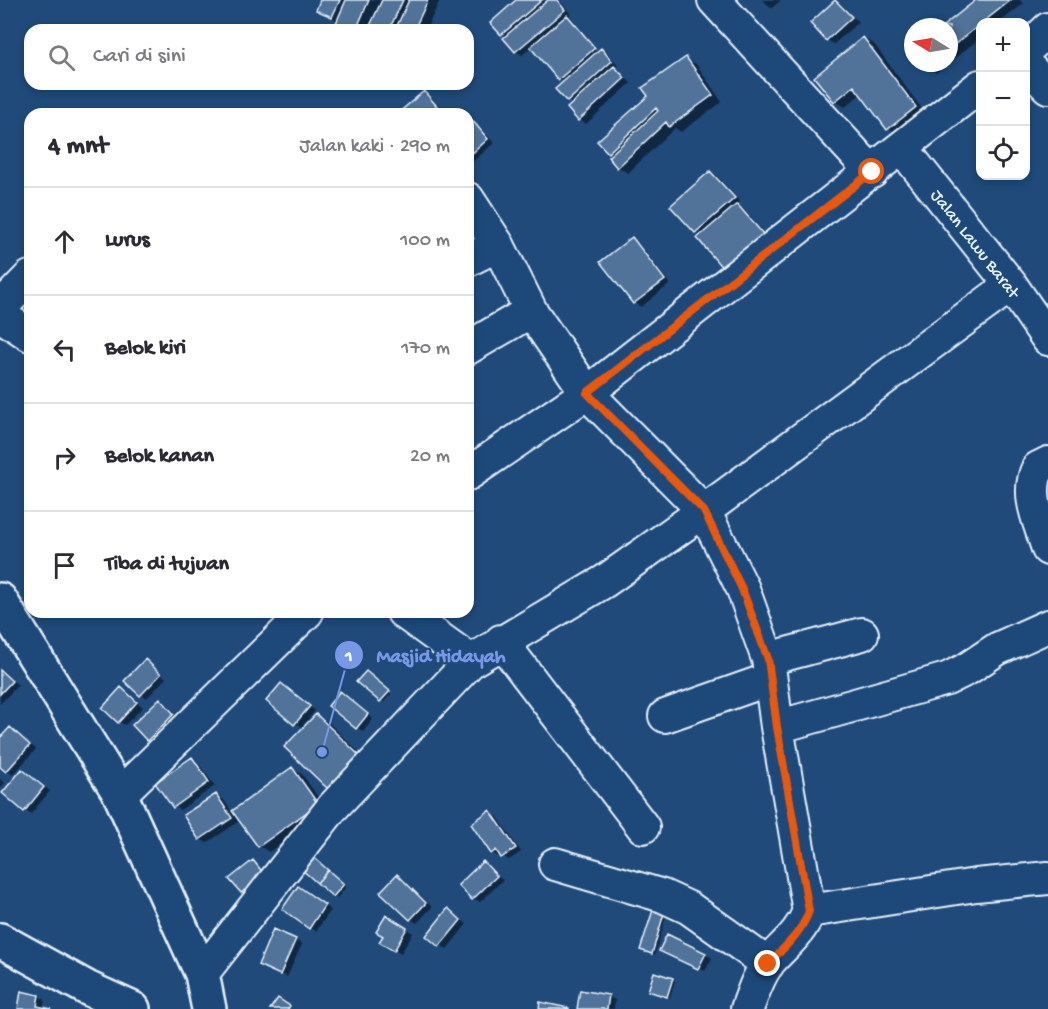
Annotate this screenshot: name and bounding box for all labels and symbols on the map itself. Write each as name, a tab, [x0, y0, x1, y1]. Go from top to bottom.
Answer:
north arrow	[904, 18, 958, 72]
route start	[858, 158, 884, 184]
street label: Jalan Lawu Barat	[925, 186, 1024, 304]
callout: Masjid Hidayah	[334, 636, 518, 674]
text: 1	[344, 647, 353, 668]
text: Masjid Hidayah	[376, 647, 506, 670]
route end	[754, 950, 780, 976]

